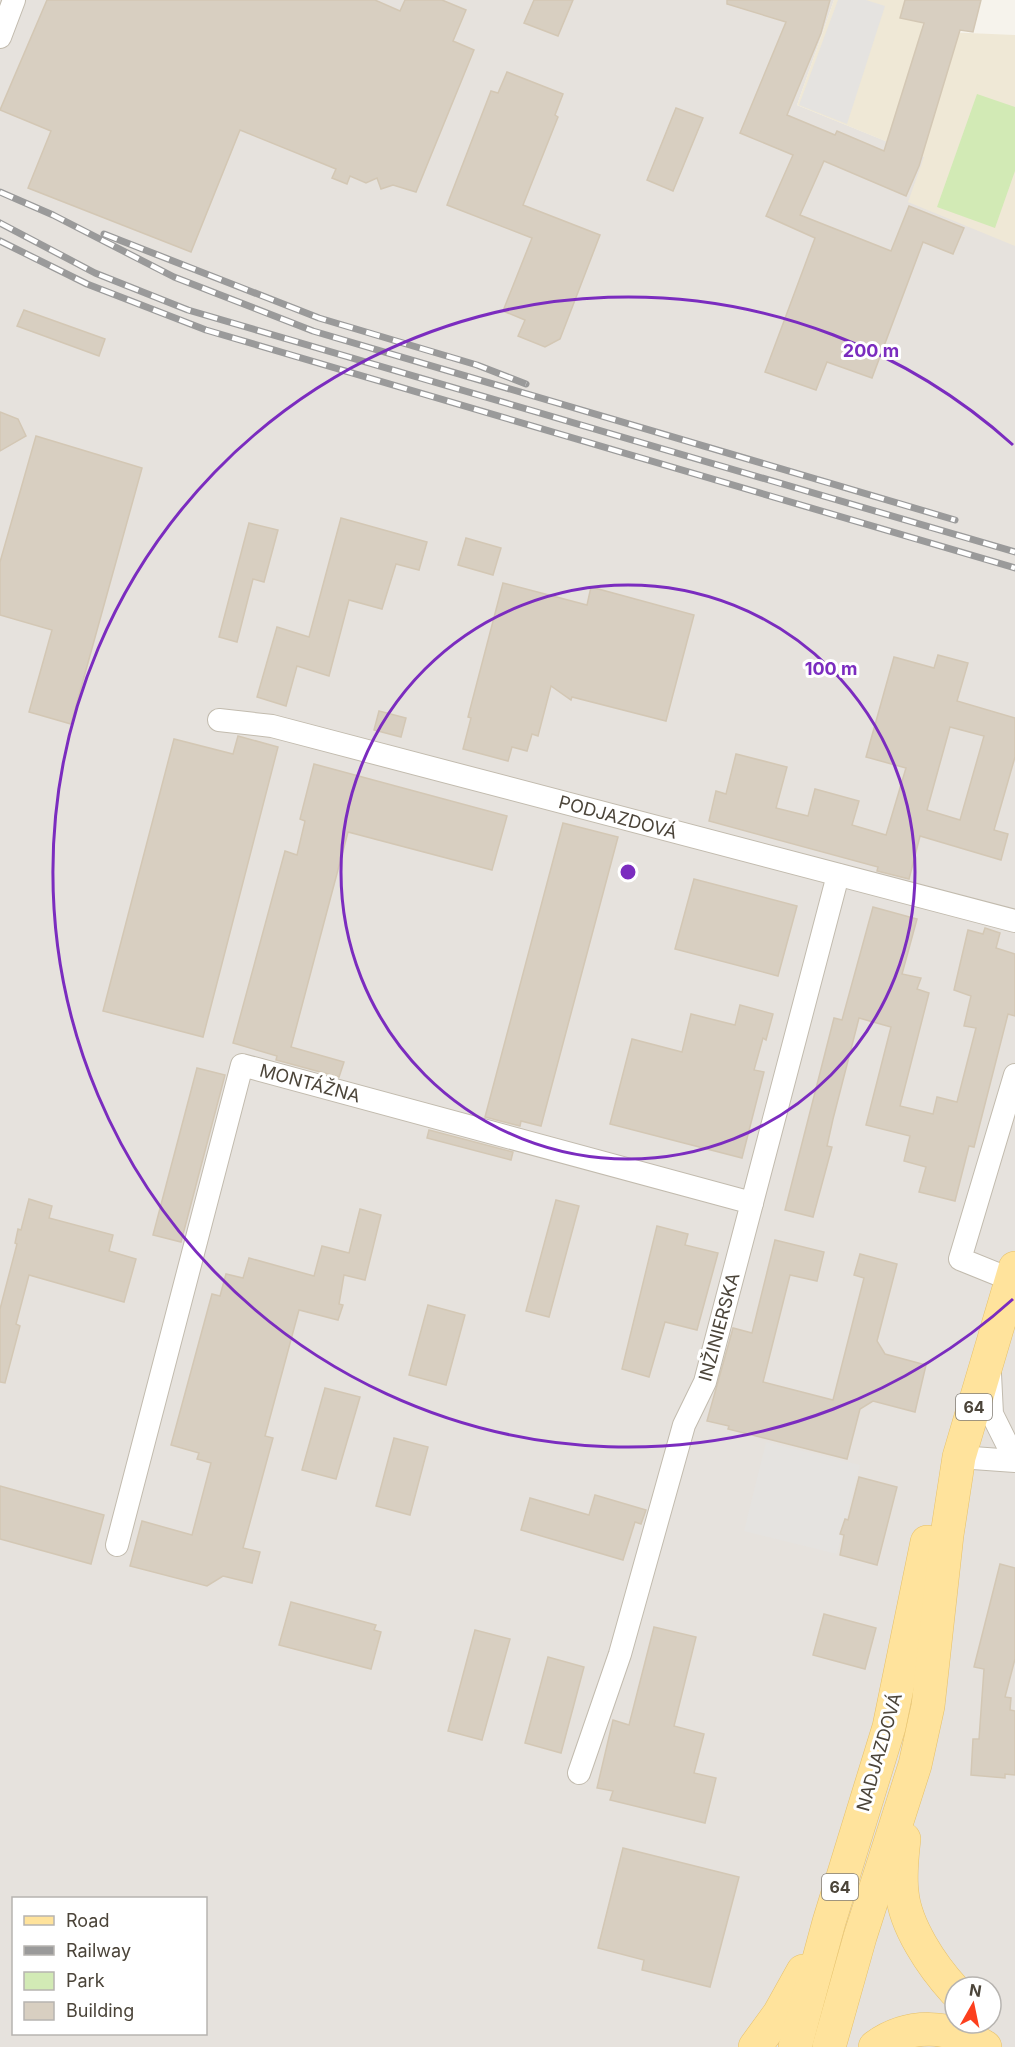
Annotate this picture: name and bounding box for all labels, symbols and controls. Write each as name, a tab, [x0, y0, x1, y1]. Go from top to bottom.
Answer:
text: 200 m	[843, 340, 899, 361]
text: 100 m	[805, 658, 857, 679]
street label: PODJAZDOVÁ	[557, 790, 680, 843]
centre of rings	[618, 862, 638, 882]
street label: MONTÁŽNA	[257, 1059, 363, 1107]
street label: INŽINIERSKA	[693, 1270, 744, 1384]
road number: 64	[956, 1394, 992, 1420]
street label: NADJAZDOVÁ	[851, 1690, 906, 1814]
road number: 64	[822, 1874, 858, 1900]
legend	[12, 1897, 207, 2035]
text: Road	[66, 1910, 109, 1931]
text: Railway	[66, 1940, 131, 1961]
text: Park	[66, 1970, 105, 1991]
north arrow	[943, 1975, 1003, 2035]
text: N	[968, 1979, 983, 2001]
text: Building	[66, 2000, 134, 2021]

